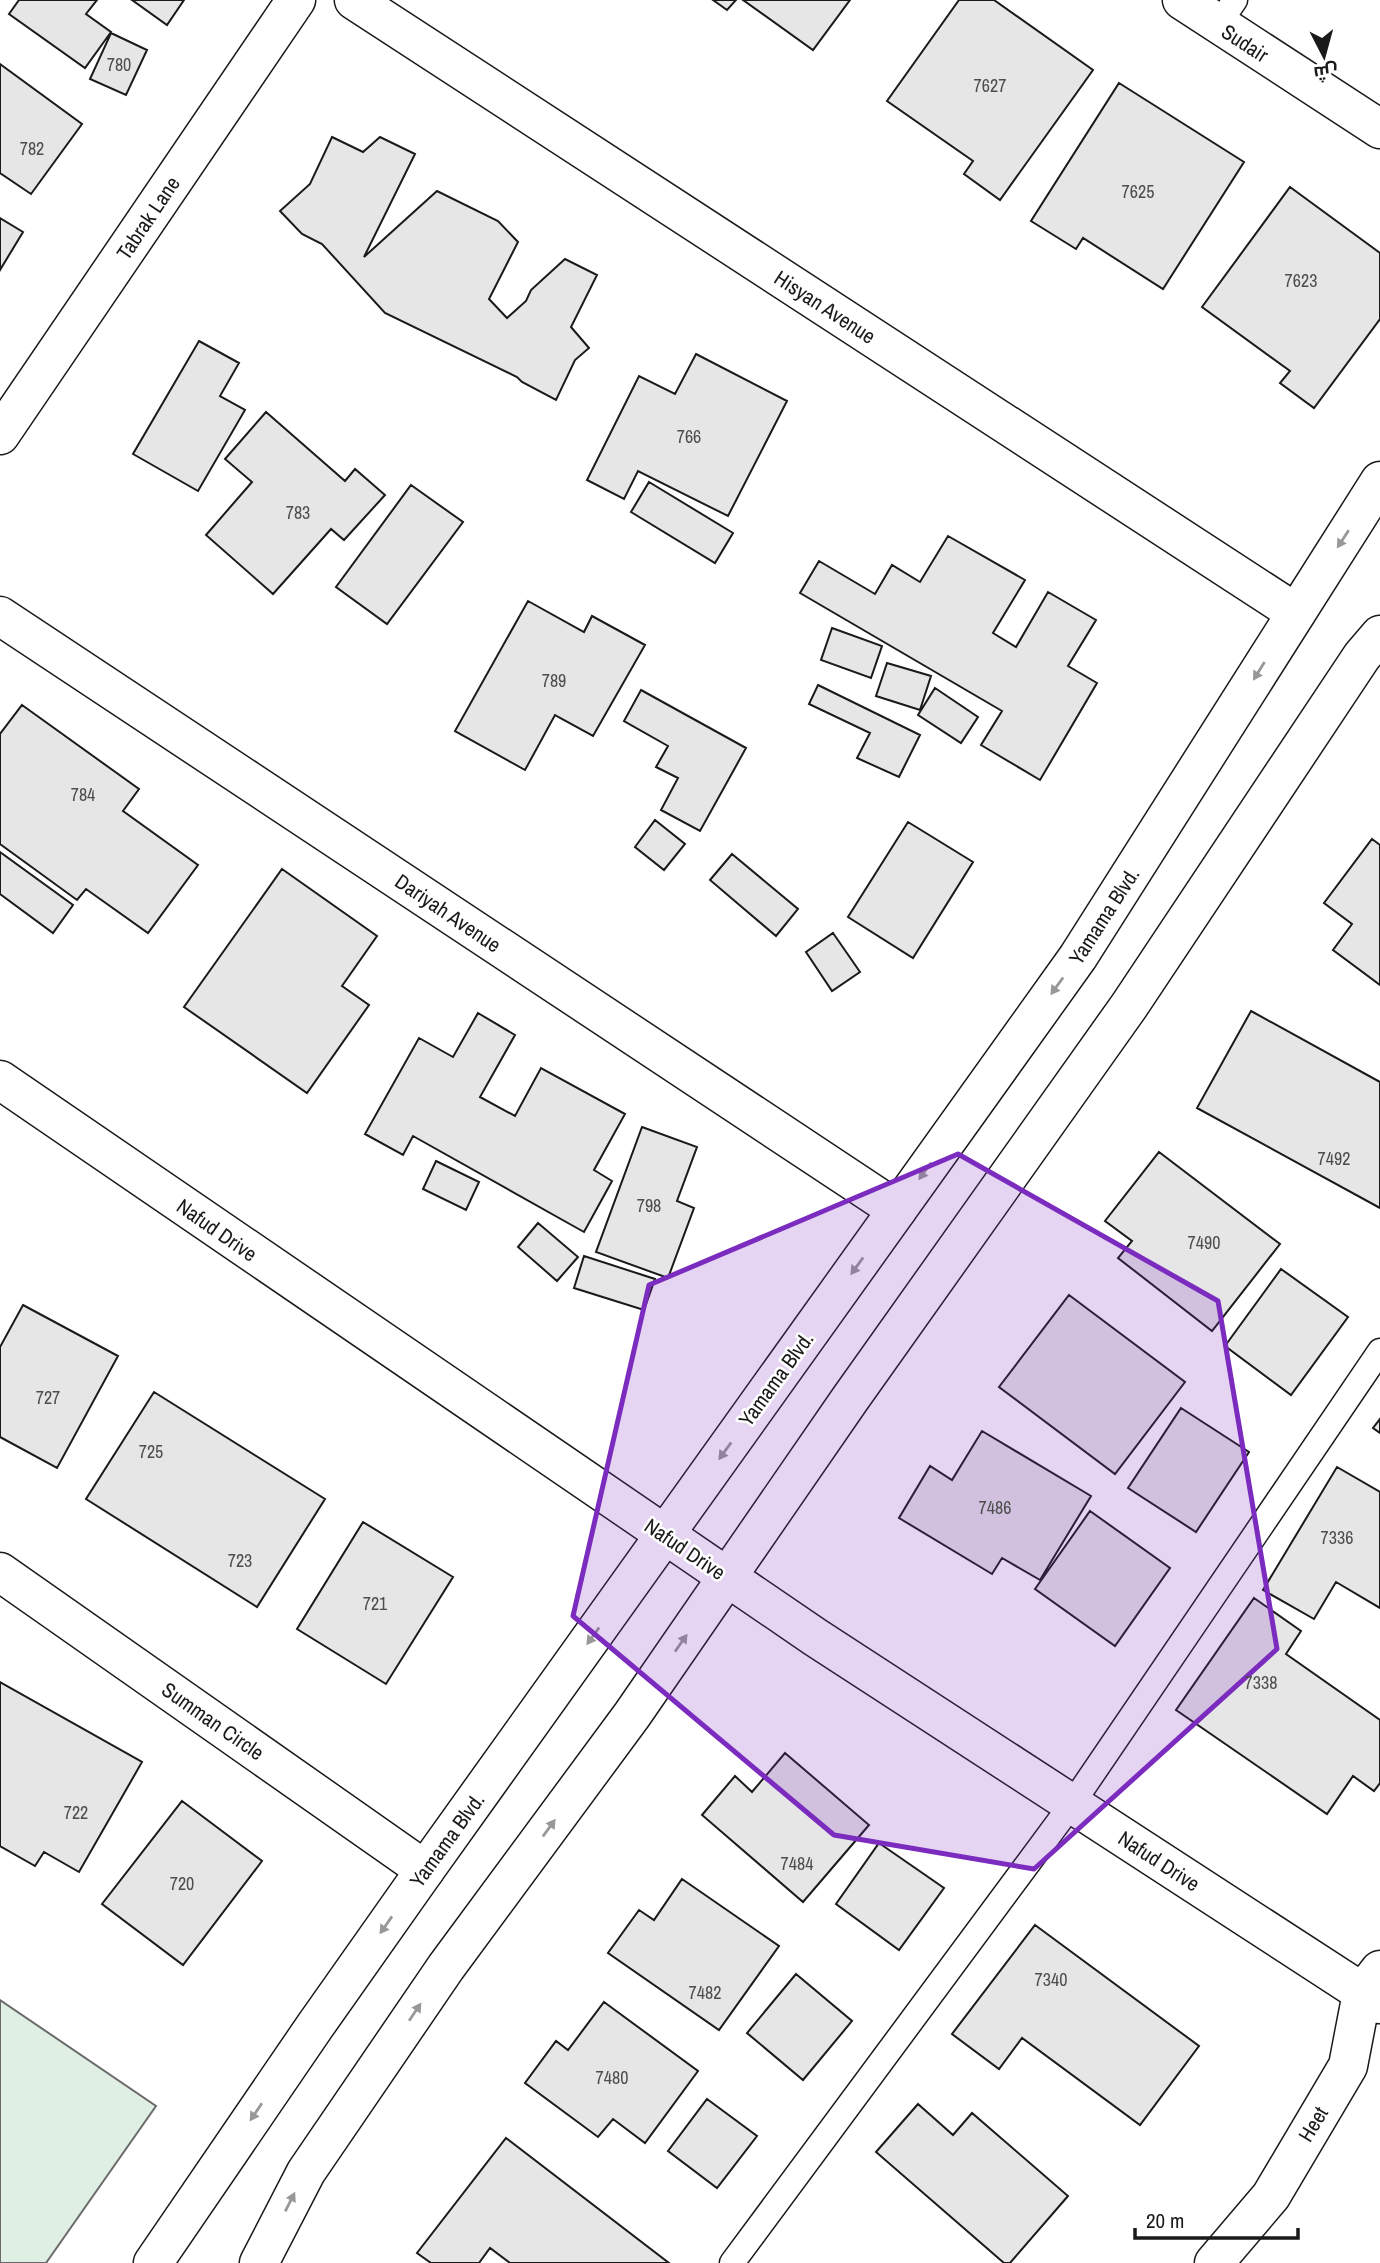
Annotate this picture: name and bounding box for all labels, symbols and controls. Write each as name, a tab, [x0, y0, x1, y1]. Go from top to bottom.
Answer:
street label: Sudair	[1216, 17, 1274, 69]
north arrow	[1289, 21, 1359, 91]
house number: 780	[107, 52, 131, 77]
text: ش	[1312, 59, 1339, 87]
house number: 7627	[974, 73, 1006, 98]
house number: 782	[20, 136, 44, 161]
street label: Tabrak Lane	[109, 170, 187, 266]
house number: 7625	[1122, 179, 1154, 204]
street label: Hisyan Avenue	[769, 263, 881, 351]
house number: 7623	[1285, 268, 1317, 293]
house number: 766	[677, 424, 701, 449]
house number: 783	[286, 500, 310, 525]
one-way arrow	[1337, 529, 1350, 548]
one-way arrow	[1253, 661, 1266, 681]
house number: 789	[542, 668, 566, 693]
house number: 784	[71, 782, 95, 807]
street label: Yamama Blvd.	[1062, 862, 1146, 970]
street label: Dariyah Avenue	[389, 867, 507, 959]
one-way arrow	[1050, 977, 1064, 995]
house number: 7492	[1318, 1146, 1350, 1171]
one-way arrow	[918, 1162, 932, 1180]
street label: Nafud Drive	[171, 1192, 263, 1268]
house number: 798	[637, 1193, 661, 1218]
house number: 7490	[1188, 1230, 1220, 1255]
one-way arrow	[850, 1257, 864, 1275]
street label: Yamama Blvd.	[732, 1326, 820, 1432]
house number: 727	[36, 1385, 60, 1410]
house number: 725	[139, 1439, 163, 1464]
one-way arrow	[718, 1442, 732, 1460]
house number: 7486	[979, 1495, 1011, 1520]
street label: Nafud Drive	[639, 1511, 731, 1587]
house number: 7336	[1321, 1525, 1353, 1550]
house number: 723	[228, 1548, 252, 1573]
house number: 721	[363, 1591, 388, 1616]
one-way arrow	[586, 1627, 600, 1645]
one-way arrow	[675, 1634, 688, 1653]
house number: 7338	[1245, 1670, 1277, 1695]
street label: Summan Circle	[156, 1675, 270, 1767]
street label: Yamama Blvd.	[403, 1787, 491, 1893]
house number: 722	[64, 1800, 88, 1825]
one-way arrow	[542, 1819, 556, 1837]
street label: Nafud Drive	[1113, 1824, 1205, 1898]
house number: 7484	[781, 1851, 813, 1876]
house number: 720	[170, 1871, 194, 1896]
one-way arrow	[379, 1916, 393, 1934]
house number: 7340	[1035, 1967, 1067, 1992]
house number: 7482	[689, 1980, 721, 2005]
one-way arrow	[408, 2003, 422, 2021]
house number: 7480	[596, 2065, 628, 2090]
street label: Heet	[1291, 2101, 1335, 2147]
one-way arrow	[249, 2103, 263, 2121]
one-way arrow	[285, 2192, 296, 2212]
scale bar	[1135, 2196, 1298, 2240]
text: 20 m	[1146, 2206, 1184, 2235]

